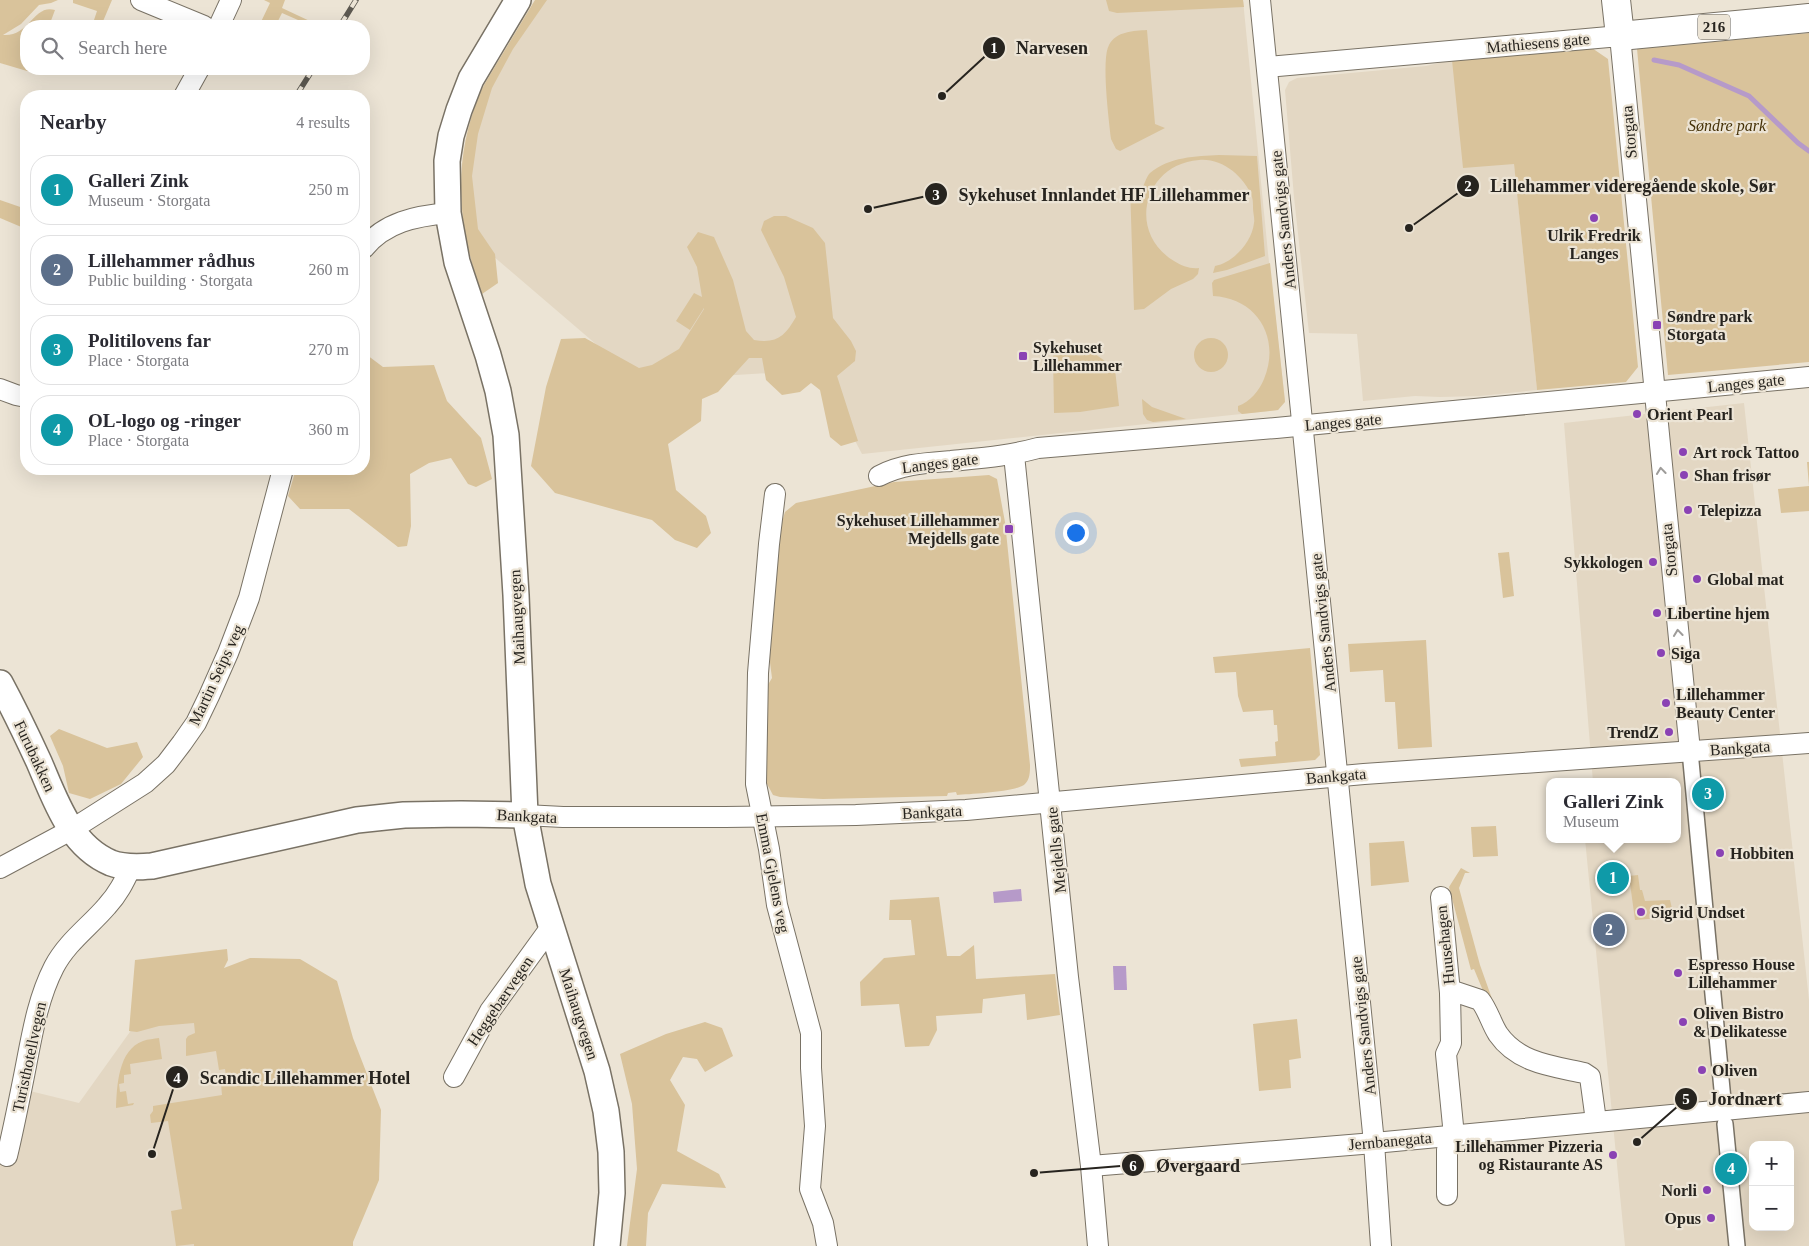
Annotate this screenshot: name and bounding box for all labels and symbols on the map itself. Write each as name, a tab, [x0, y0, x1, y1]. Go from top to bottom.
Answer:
road number: 216	[1698, 15, 1730, 40]
street label: Mathiesens gate	[1486, 30, 1590, 57]
callout: Narvesen	[981, 31, 1098, 64]
text: Narvesen	[1016, 38, 1088, 58]
text: 1	[990, 40, 998, 56]
street label: Storgata	[1618, 105, 1641, 159]
park label: Søndre park	[1688, 117, 1767, 135]
street label: Anders Sandvigs gate	[1267, 150, 1300, 290]
callout: Lillehammer videregående skole, Sør	[1455, 170, 1786, 203]
text: Lillehammer videregående skole, Sør	[1490, 176, 1776, 196]
callout: Sykehuset Innlandet HF Lillehammer	[923, 178, 1260, 211]
text: 2	[1464, 178, 1472, 194]
text: Sykehuset Innlandet HF Lillehammer	[959, 185, 1249, 205]
text: 3	[932, 187, 940, 203]
marker: Ulrik Fredrik Langes	[1588, 212, 1600, 224]
place label: Ulrik Fredrik Langes	[1547, 227, 1641, 263]
place label: Søndre park Storgata	[1667, 308, 1753, 344]
marker: Søndre park Storgata	[1651, 319, 1663, 331]
place label: Sykehuset Lillehammer	[1033, 339, 1122, 374]
marker: Sykehuset Lillehammer	[1017, 350, 1029, 362]
street label: Langes gate	[1707, 371, 1785, 396]
place label: Orient Pearl	[1647, 406, 1733, 423]
marker: Orient Pearl	[1631, 408, 1643, 420]
street label: Langes gate	[1304, 410, 1382, 435]
place label: Art rock Tattoo	[1693, 444, 1799, 461]
marker: Art rock Tattoo	[1677, 446, 1689, 458]
street label: Langes gate	[901, 450, 979, 477]
one-way arrow	[1656, 467, 1667, 475]
place label: Shan frisør	[1694, 467, 1771, 484]
marker: Shan frisør	[1678, 469, 1690, 481]
place label: Telepizza	[1698, 502, 1761, 520]
marker: Telepizza	[1682, 504, 1694, 516]
place label: Sykehuset Lillehammer Mejdells gate	[837, 512, 999, 548]
your location	[1063, 520, 1089, 546]
marker: Sykehuset Lillehammer Mejdells gate	[1003, 523, 1015, 535]
street label: Storgata	[1658, 523, 1681, 577]
street label: Anders Sandvigs gate	[1307, 553, 1340, 693]
place label: Sykkologen	[1564, 554, 1643, 572]
marker: Sykkologen	[1647, 556, 1659, 568]
street label: Maihaugvegen	[506, 569, 529, 665]
place label: Global mat	[1707, 571, 1785, 588]
marker: Global mat	[1691, 573, 1703, 585]
place label: Libertine hjem	[1667, 605, 1770, 623]
marker: Libertine hjem	[1651, 607, 1663, 619]
street label: Martin Seips veg	[185, 622, 248, 729]
one-way arrow	[1673, 629, 1684, 637]
place label: Siga	[1671, 645, 1700, 663]
marker: Siga	[1655, 647, 1667, 659]
place label: Lillehammer Beauty Center	[1676, 686, 1775, 722]
marker: Lillehammer Beauty Center	[1660, 697, 1672, 709]
street label: Furubakken	[11, 718, 59, 794]
place label: TrendZ	[1607, 724, 1659, 741]
marker: TrendZ	[1663, 726, 1675, 738]
street label: Bankgata	[1709, 737, 1771, 760]
street label: Bankgata	[1305, 765, 1367, 788]
pin: 3	[1692, 775, 1724, 813]
street label: Bankgata	[901, 802, 963, 823]
street label: Bankgata	[496, 806, 558, 827]
street label: Mejdells gate	[1043, 806, 1070, 894]
street label: Emma Gjelens veg	[752, 812, 793, 935]
place label: Hobbiten	[1730, 845, 1794, 862]
marker: Hobbiten	[1714, 847, 1726, 859]
pin: 1	[1597, 859, 1629, 897]
place label: Sigrid Undset	[1651, 904, 1745, 922]
street label: Huusehagen	[1432, 905, 1459, 985]
marker: Sigrid Undset	[1635, 906, 1647, 918]
pin: 2	[1593, 911, 1625, 949]
street label: Heggebærvegen	[464, 953, 537, 1049]
street label: Anders Sandvigs gate	[1347, 956, 1380, 1096]
place label: Espresso House Lillehammer	[1688, 956, 1795, 991]
street label: Maihaugvegen	[555, 966, 602, 1062]
marker: Espresso House Lillehammer	[1672, 967, 1684, 979]
street label: Turisthotellvegen	[9, 1000, 50, 1114]
place label: Oliven Bistro & Delikatesse	[1693, 1005, 1787, 1040]
marker: Oliven Bistro & Delikatesse	[1677, 1016, 1689, 1028]
callout: Scandic Lillehammer Hotel	[165, 1061, 421, 1094]
place label: Oliven	[1712, 1062, 1757, 1079]
marker: Oliven	[1696, 1064, 1708, 1076]
text: Scandic Lillehammer Hotel	[200, 1068, 410, 1088]
text: 4	[173, 1070, 181, 1086]
callout: Jordnært	[1673, 1082, 1791, 1115]
text: Jordnært	[1709, 1089, 1782, 1109]
text: 5	[1682, 1091, 1690, 1107]
street label: Jernbanegata	[1348, 1129, 1432, 1154]
place label: Lillehammer Pizzeria og Ristaurante AS	[1455, 1138, 1603, 1174]
callout: Øvergaard	[1121, 1149, 1250, 1182]
marker: Lillehammer Pizzeria og Ristaurante AS	[1607, 1149, 1619, 1161]
pin: 4	[1715, 1150, 1747, 1188]
text: Øvergaard	[1156, 1156, 1240, 1176]
text: 6	[1129, 1158, 1137, 1174]
place label: Norli	[1661, 1182, 1698, 1199]
marker: Norli	[1701, 1184, 1713, 1196]
place label: Opus	[1665, 1210, 1701, 1228]
marker: Opus	[1705, 1212, 1717, 1224]

